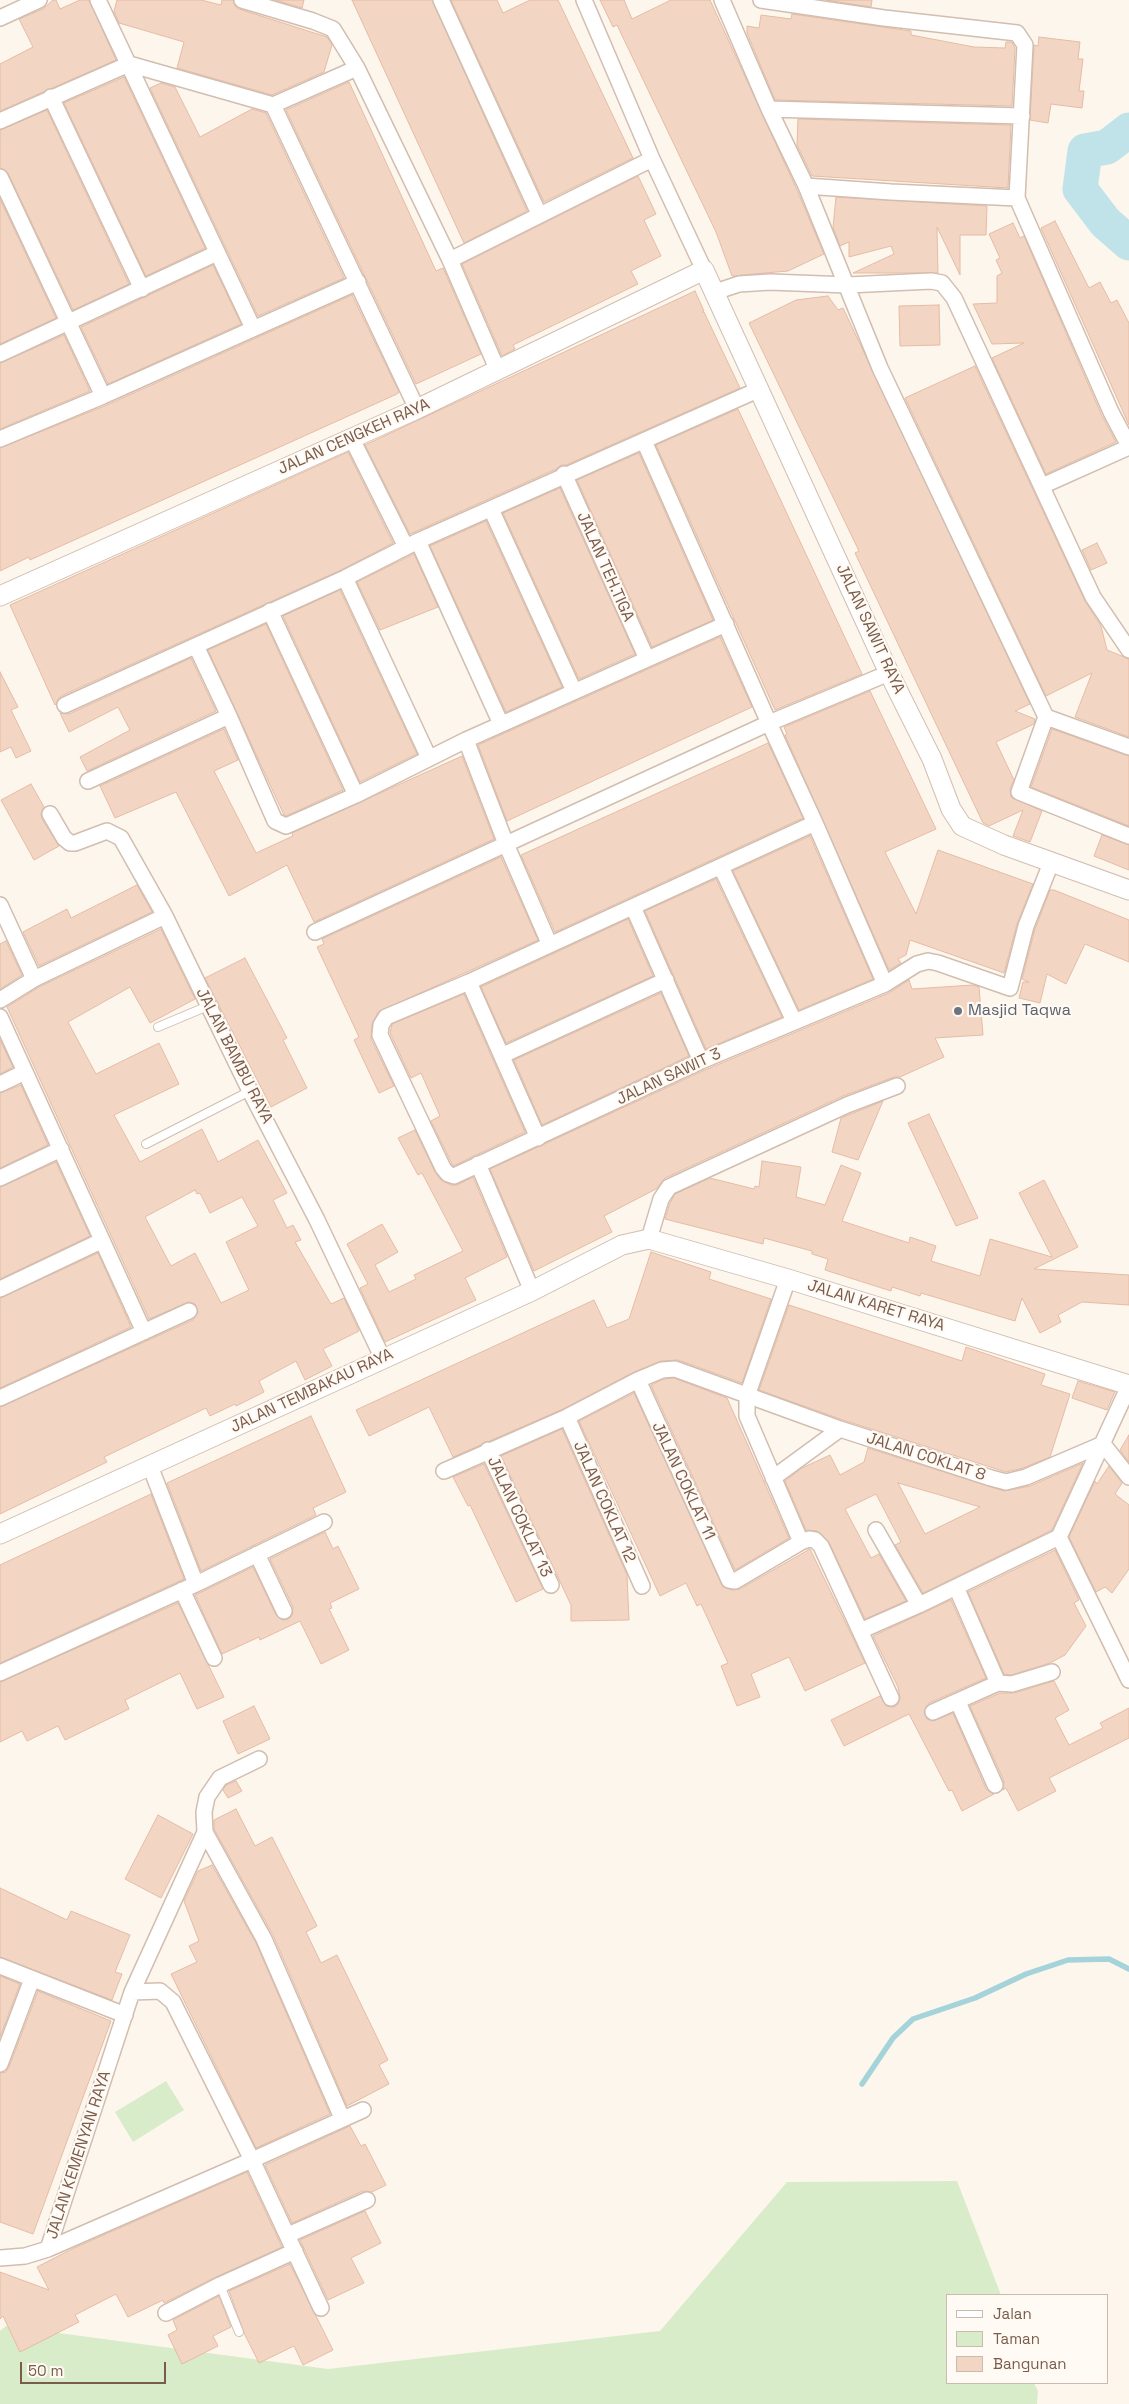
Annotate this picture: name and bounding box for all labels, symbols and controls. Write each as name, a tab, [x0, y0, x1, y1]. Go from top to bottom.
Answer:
street label: JALAN CENGKEH RAYA	[275, 395, 433, 479]
street label: JALAN TEH.TIGA	[572, 509, 638, 625]
street label: JALAN SAWIT RAYA	[831, 561, 909, 697]
street label: JALAN BAMBU RAYA	[191, 985, 277, 1127]
place label: Masjid Taqwa	[968, 1001, 1071, 1021]
marker: Masjid Taqwa	[952, 1005, 964, 1017]
street label: JALAN SAWIT 3	[614, 1044, 724, 1110]
street label: JALAN KARET RAYA	[805, 1276, 947, 1336]
street label: JALAN TEMBAKAU RAYA	[228, 1345, 396, 1437]
street label: JALAN COKLAT 11	[647, 1419, 719, 1543]
street label: JALAN COKLAT 8	[864, 1429, 988, 1485]
street label: JALAN COKLAT 12	[569, 1438, 639, 1566]
street label: JALAN COKLAT 13	[483, 1454, 555, 1580]
street label: JALAN KEMENYAN RAYA	[43, 2068, 115, 2242]
legend	[946, 2294, 1109, 2384]
text: Jalan	[993, 2304, 1032, 2323]
text: Taman	[993, 2329, 1040, 2348]
scale bar	[22, 2352, 169, 2384]
text: Bangunan	[993, 2354, 1067, 2373]
text: 50 m	[28, 2361, 63, 2380]

